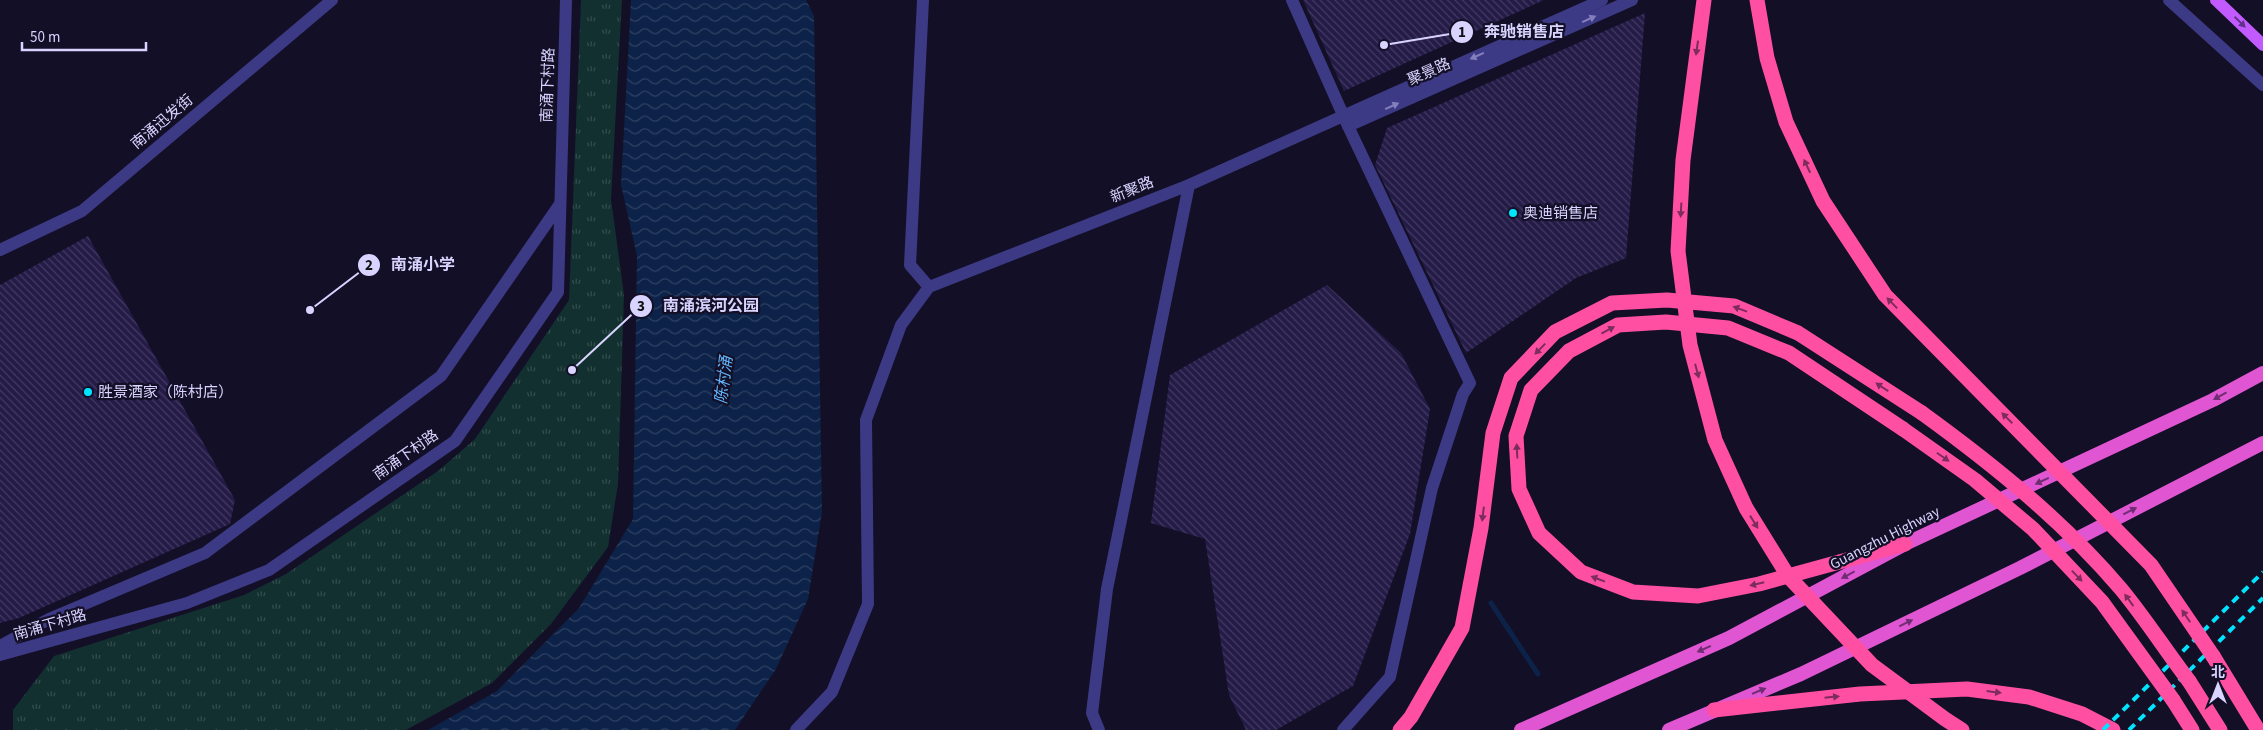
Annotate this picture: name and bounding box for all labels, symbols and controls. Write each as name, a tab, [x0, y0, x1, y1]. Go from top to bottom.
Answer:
one-way arrow	[1582, 15, 1596, 23]
callout: 奔驰销售店	[1449, 16, 1574, 47]
one-way arrow	[2233, 16, 2245, 28]
scale bar	[22, 20, 146, 52]
text: 奔驰销售店	[1484, 21, 1564, 43]
text: 1	[1458, 22, 1466, 43]
text: 50 m	[30, 27, 60, 48]
one-way arrow	[1693, 41, 1701, 57]
street label: 南涌下村路	[536, 47, 560, 123]
one-way arrow	[1470, 52, 1484, 60]
street label: 聚景路	[1404, 53, 1454, 91]
street label: 南涌迅发街	[127, 90, 197, 154]
one-way arrow	[1385, 101, 1399, 109]
one-way arrow	[1802, 158, 1811, 173]
street label: 新聚路	[1107, 172, 1157, 208]
one-way arrow	[1676, 202, 1684, 218]
place label: 奥迪销售店	[1523, 203, 1598, 224]
marker: 奥迪销售店	[1507, 207, 1519, 219]
callout: 南涌小学	[356, 249, 465, 280]
text: 南涌小学	[391, 254, 455, 276]
text: 2	[365, 255, 373, 276]
callout: 南涌滨河公园	[628, 290, 769, 321]
text: 南涌滨河公园	[663, 295, 759, 317]
text: 3	[637, 296, 645, 317]
one-way arrow	[1887, 297, 1899, 309]
one-way arrow	[1732, 305, 1747, 312]
one-way arrow	[1601, 326, 1616, 334]
one-way arrow	[1534, 342, 1546, 354]
water label: 陈村涌	[710, 353, 738, 405]
one-way arrow	[1693, 363, 1701, 378]
place label: 胜景酒家（陈村店）	[98, 382, 233, 403]
one-way arrow	[1875, 382, 1888, 391]
marker: 胜景酒家（陈村店）	[82, 386, 94, 398]
one-way arrow	[2213, 392, 2228, 400]
one-way arrow	[2001, 413, 2013, 425]
street label: 南涌下村路	[369, 425, 443, 485]
one-way arrow	[1512, 443, 1520, 459]
one-way arrow	[1936, 452, 1949, 462]
one-way arrow	[2035, 477, 2049, 485]
street label: Guangzhu Highway	[1826, 501, 1944, 575]
one-way arrow	[1479, 506, 1487, 522]
one-way arrow	[2123, 507, 2137, 515]
one-way arrow	[1750, 515, 1759, 528]
one-way arrow	[1842, 570, 1855, 579]
one-way arrow	[2071, 570, 2083, 582]
one-way arrow	[1590, 575, 1605, 583]
one-way arrow	[1749, 580, 1764, 588]
one-way arrow	[2123, 594, 2134, 607]
street label: 南涌下村路	[11, 605, 89, 645]
one-way arrow	[2181, 609, 2191, 623]
one-way arrow	[1899, 619, 1914, 627]
one-way arrow	[1697, 645, 1711, 653]
north arrow	[2193, 660, 2243, 710]
text: 北	[2211, 663, 2225, 683]
one-way arrow	[1752, 687, 1766, 695]
one-way arrow	[1986, 688, 2002, 696]
one-way arrow	[1824, 693, 1840, 701]

